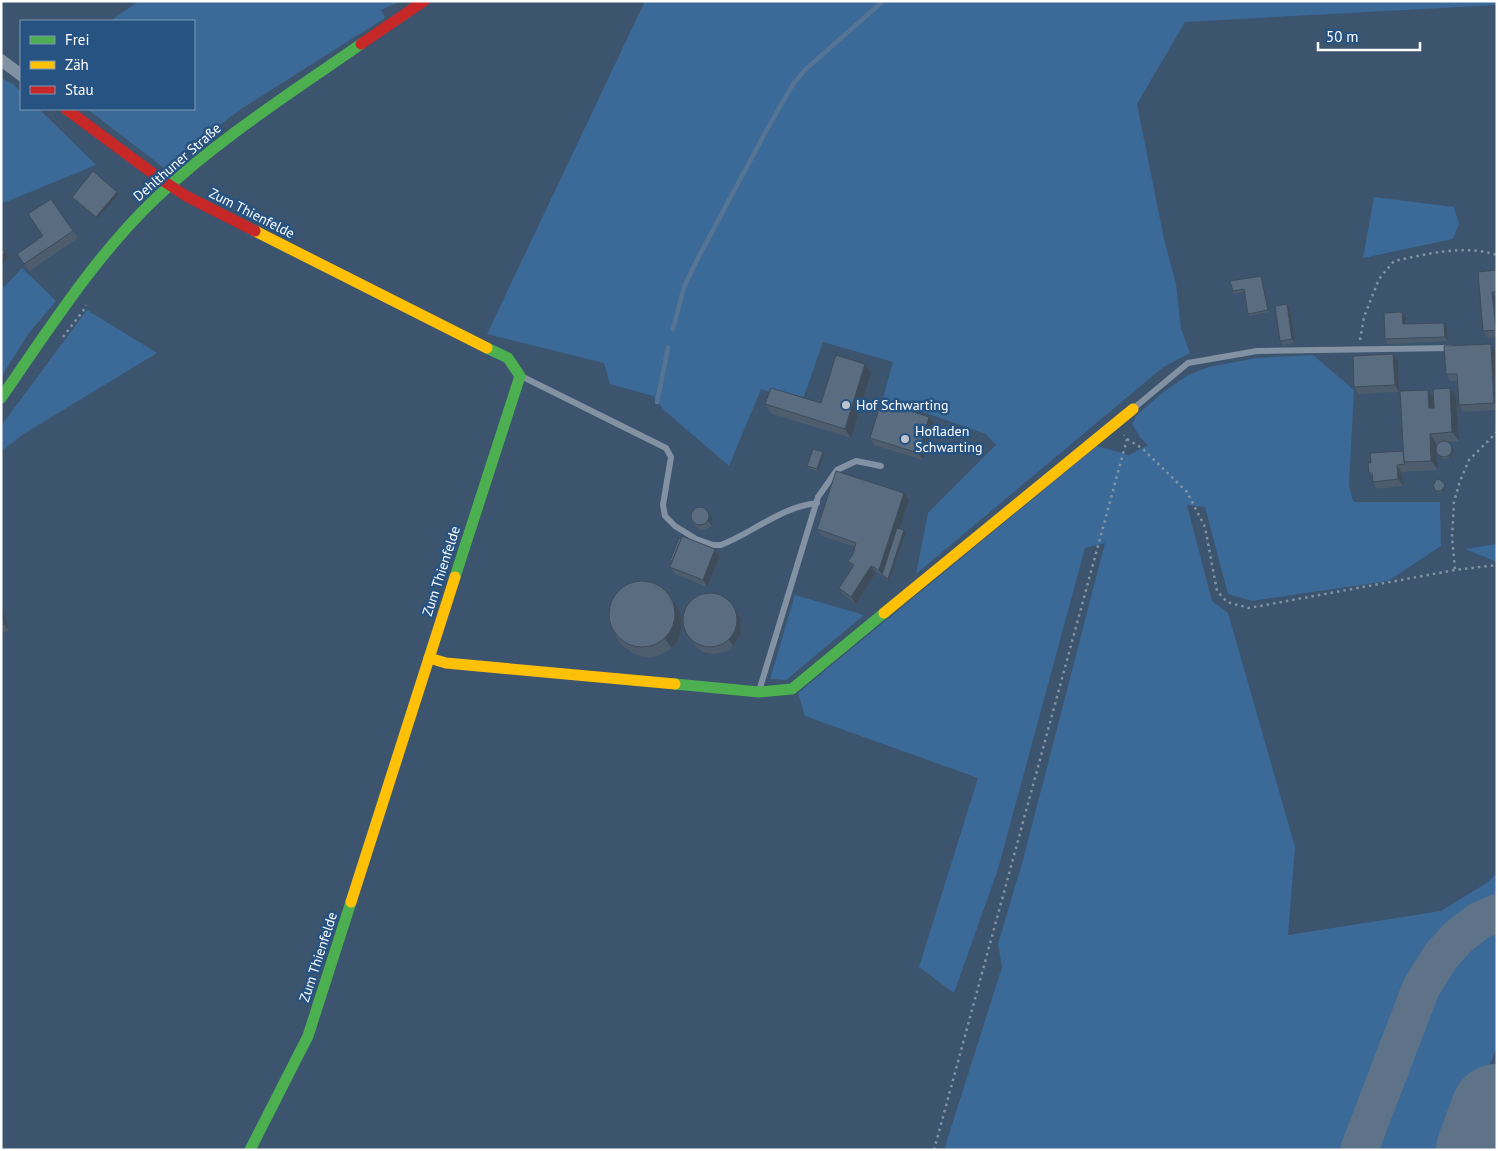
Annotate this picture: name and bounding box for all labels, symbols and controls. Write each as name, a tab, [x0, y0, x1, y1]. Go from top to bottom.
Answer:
legend	[20, 20, 195, 110]
scale bar	[1318, 20, 1420, 52]
text: 50 m	[1326, 27, 1359, 46]
text: Frei	[65, 30, 90, 49]
text: Zäh	[65, 55, 89, 74]
text: Stau	[65, 80, 94, 99]
street label: Dehlthuner Straße	[129, 119, 225, 205]
street label: Zum Thienfelde	[206, 184, 298, 242]
place label: Hof Schwarting	[856, 396, 948, 414]
marker: Hof Schwarting	[840, 399, 852, 411]
place label: Hofladen Schwarting	[915, 422, 983, 456]
marker: Hofladen Schwarting	[899, 433, 911, 445]
street label: Zum Thienfelde	[418, 524, 464, 618]
street label: Zum Thienfelde	[295, 910, 341, 1004]

